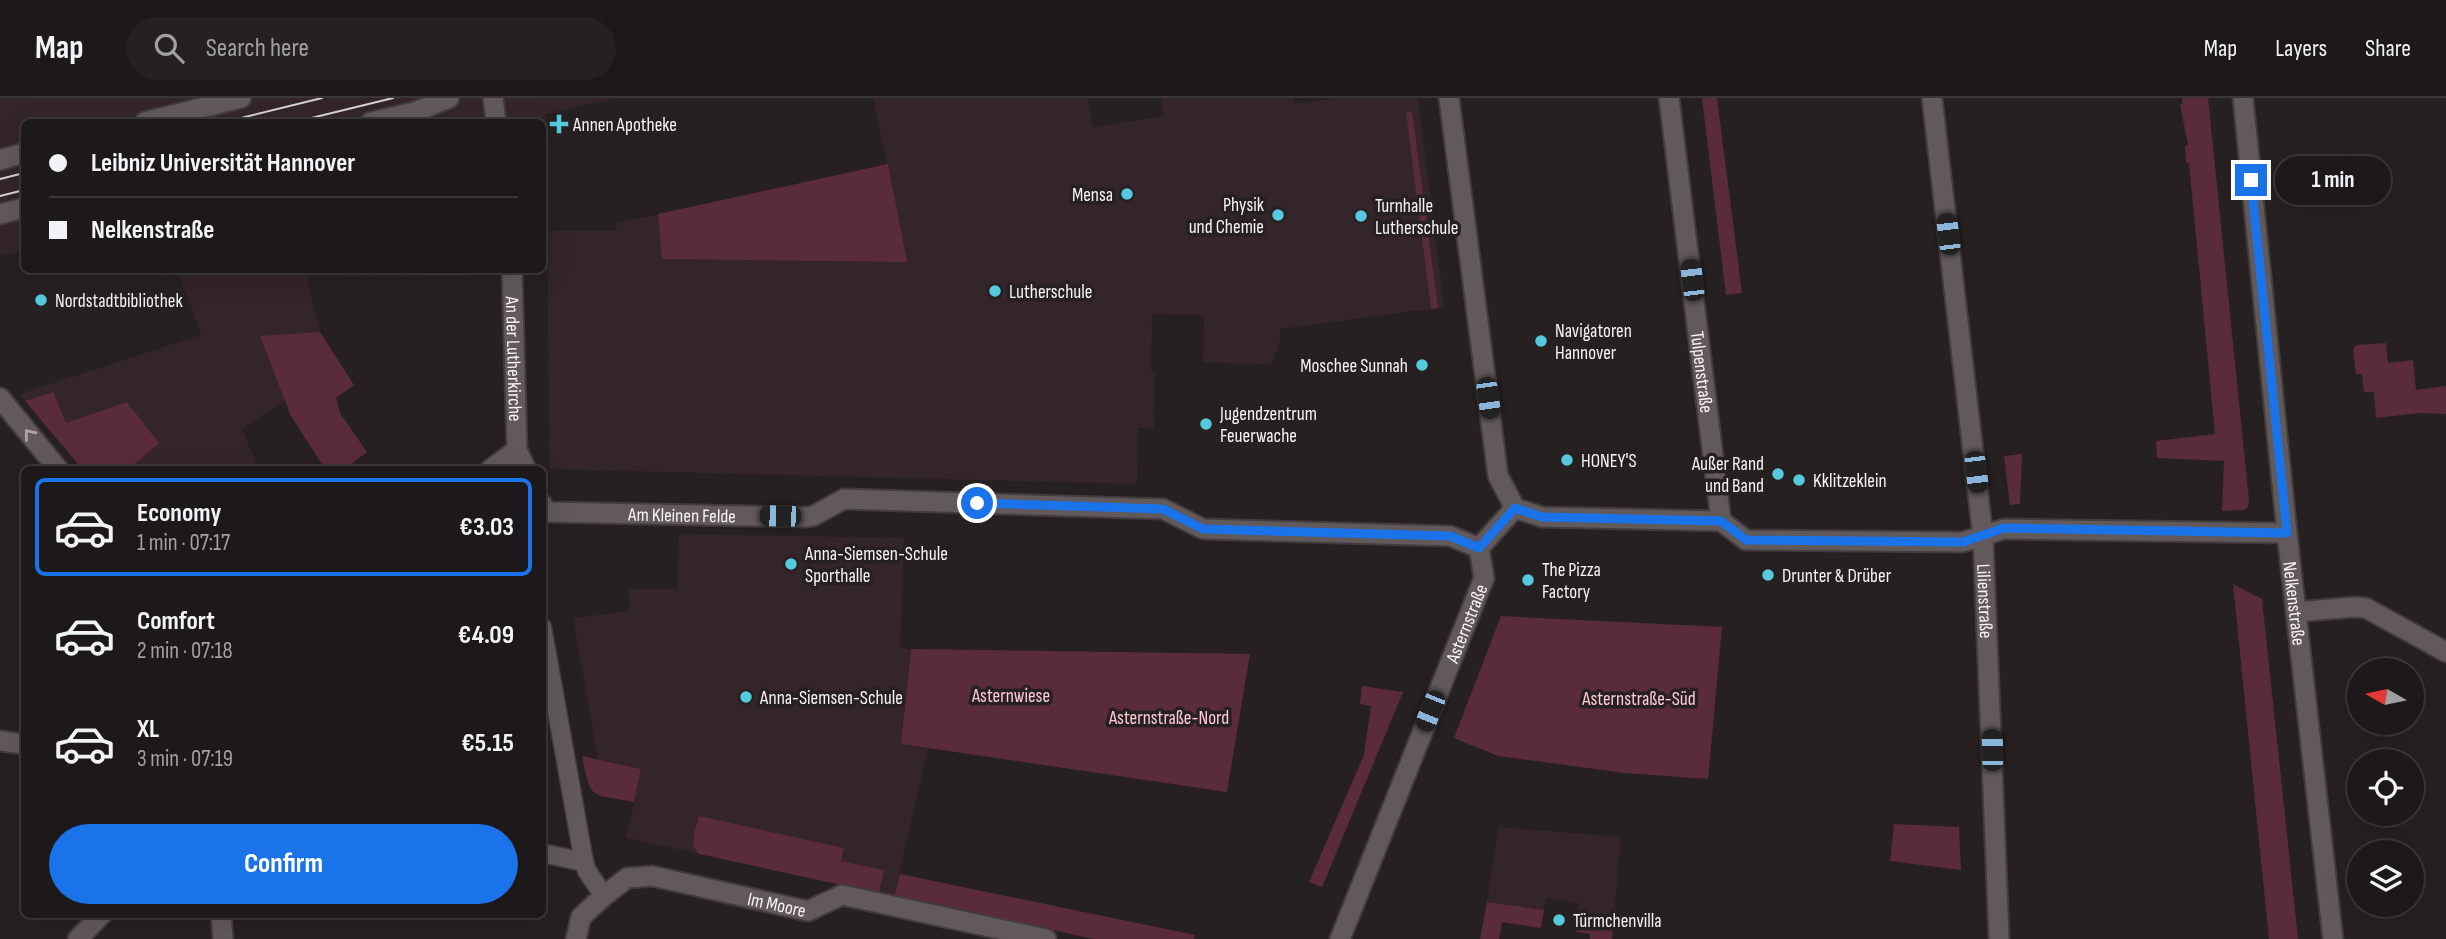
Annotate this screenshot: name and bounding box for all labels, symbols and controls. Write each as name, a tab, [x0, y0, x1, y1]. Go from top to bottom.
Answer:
search box	[126, 17, 616, 80]
text: Map	[35, 28, 84, 68]
icon: search	[150, 29, 188, 67]
text: Search here	[206, 33, 309, 64]
text: Map	[2204, 34, 2237, 63]
text: Layers	[2275, 34, 2327, 63]
text: Share	[2365, 34, 2411, 63]
place label: Annen Apotheke	[572, 114, 677, 137]
marker: Annen Apotheke	[551, 116, 567, 132]
text: Leibniz Universität Hannover	[91, 148, 355, 179]
callout: 1 min	[2276, 155, 2391, 204]
route end	[2235, 164, 2267, 196]
text: 1 min	[2312, 166, 2354, 194]
place label: Mensa	[1072, 184, 1113, 207]
marker: Mensa	[1119, 186, 1135, 202]
place label: Physik und Chemie	[1189, 194, 1265, 239]
place label: Turnhalle Lutherschule	[1375, 195, 1458, 240]
marker: Physik und Chemie	[1270, 207, 1286, 223]
marker: Turnhalle Lutherschule	[1353, 208, 1369, 224]
car	[1936, 212, 1961, 256]
text: Nelkenstraße	[91, 215, 214, 246]
car	[1680, 258, 1705, 302]
place label: Lutherschule	[1009, 281, 1092, 304]
marker: Lutherschule	[987, 283, 1003, 299]
place label: Nordstadtbibliothek	[55, 290, 183, 313]
marker: Nordstadtbibliothek	[33, 292, 49, 308]
street label: An der Lutherkirche	[500, 295, 526, 422]
place label: Navigatoren Hannover	[1555, 320, 1632, 365]
street label: Tulpenstraße	[1685, 330, 1718, 414]
marker: Navigatoren Hannover	[1533, 333, 1549, 349]
place label: Moschee Sunnah	[1300, 355, 1408, 378]
marker: Moschee Sunnah	[1414, 357, 1430, 373]
car	[1475, 376, 1502, 420]
place label: Jugendzentrum Feuerwache	[1219, 403, 1317, 448]
marker: Jugendzentrum Feuerwache	[1198, 416, 1214, 432]
one-way arrow	[25, 429, 37, 442]
place label: HONEY'S	[1581, 450, 1637, 473]
car	[1964, 450, 1989, 494]
marker: HONEY'S	[1559, 452, 1575, 468]
place label: Außer Rand und Band	[1691, 453, 1764, 498]
marker: Außer Rand und Band	[1770, 466, 1786, 482]
place label: Kklitzeklein	[1813, 470, 1887, 493]
marker: Kklitzeklein	[1791, 472, 1807, 488]
route start	[961, 487, 993, 519]
icon: car	[53, 496, 116, 559]
text: Economy	[137, 498, 221, 529]
street label: Am Kleinen Felde	[627, 504, 736, 529]
car	[759, 505, 802, 527]
text: €3.03	[459, 512, 514, 543]
text: 1 min · 07:17	[137, 529, 230, 557]
place label: Anna-Siemsen-Schule Sporthalle	[804, 543, 948, 588]
marker: Anna-Siemsen-Schule Sporthalle	[783, 556, 799, 572]
place label: The Pizza Factory	[1542, 559, 1601, 604]
street label: Nelkenstraße	[2277, 560, 2310, 647]
street label: Lilienstraße	[1971, 563, 1997, 639]
place label: Drunter & Drüber	[1782, 565, 1892, 588]
marker: Drunter & Drüber	[1760, 567, 1776, 583]
marker: The Pizza Factory	[1520, 572, 1536, 588]
street label: Asternstraße	[1441, 581, 1493, 667]
icon: car	[53, 604, 116, 667]
text: Comfort	[137, 606, 215, 637]
text: €4.09	[458, 620, 514, 651]
text: 2 min · 07:18	[137, 637, 233, 665]
north arrow	[2347, 658, 2424, 735]
map controls	[2347, 658, 2424, 917]
park label: Asternwiese	[971, 685, 1050, 708]
place label: Anna-Siemsen-Schule	[759, 687, 903, 710]
car	[1413, 688, 1448, 734]
park label: Asternstraße-Süd	[1581, 688, 1696, 711]
marker: Anna-Siemsen-Schule	[738, 689, 754, 705]
park label: Asternstraße-Nord	[1108, 707, 1229, 730]
icon: car	[53, 712, 116, 775]
text: XL	[137, 714, 159, 745]
text: €5.15	[461, 728, 514, 759]
car	[1982, 729, 2003, 771]
text: 3 min · 07:19	[137, 745, 233, 773]
button: locate	[2347, 749, 2424, 826]
button: Confirm	[49, 824, 518, 904]
button: layers	[2347, 840, 2424, 917]
street label: Im Moore	[745, 888, 808, 923]
place label: Türmchenvilla	[1573, 910, 1662, 933]
marker: Türmchenvilla	[1551, 912, 1567, 928]

